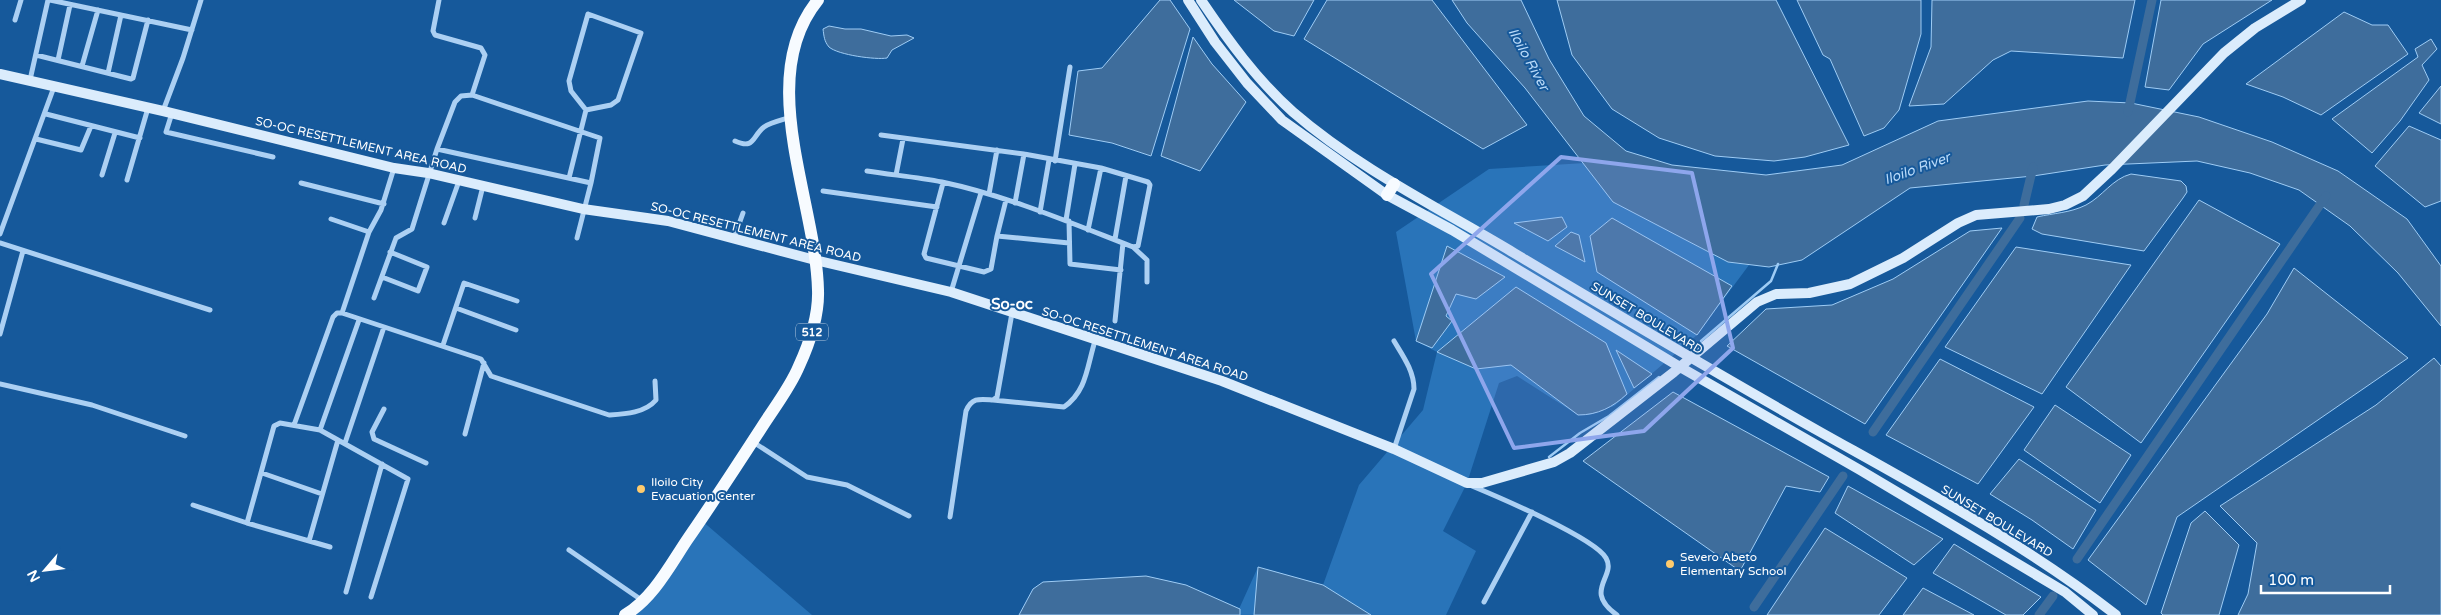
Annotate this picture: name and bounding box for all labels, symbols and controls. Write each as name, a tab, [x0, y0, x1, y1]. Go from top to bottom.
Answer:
water label: Iloilo River	[1504, 25, 1554, 95]
street label: SO-OC RESETTLEMENT AREA ROAD	[254, 114, 468, 176]
water label: Iloilo River	[1882, 148, 1954, 188]
street label: SO-OC RESETTLEMENT AREA ROAD	[649, 199, 863, 265]
street label: SUNSET BOULEVARD	[1589, 279, 1705, 357]
district label: So-oc	[991, 295, 1033, 313]
street label: SO-OC RESETTLEMENT AREA ROAD	[1040, 304, 1250, 384]
road number: 512	[796, 324, 828, 341]
place label: Iloilo City Evacuation Center	[651, 475, 755, 503]
street label: SUNSET BOULEVARD	[1939, 482, 2055, 560]
marker: Iloilo City Evacuation Center	[635, 483, 647, 495]
north arrow	[20, 545, 70, 595]
place label: Severo Abeto Elementary School	[1680, 550, 1787, 578]
marker: Severo Abeto Elementary School	[1664, 558, 1676, 570]
scale bar	[2261, 562, 2390, 594]
text: N	[24, 567, 44, 585]
text: 100 m	[2268, 571, 2314, 589]

